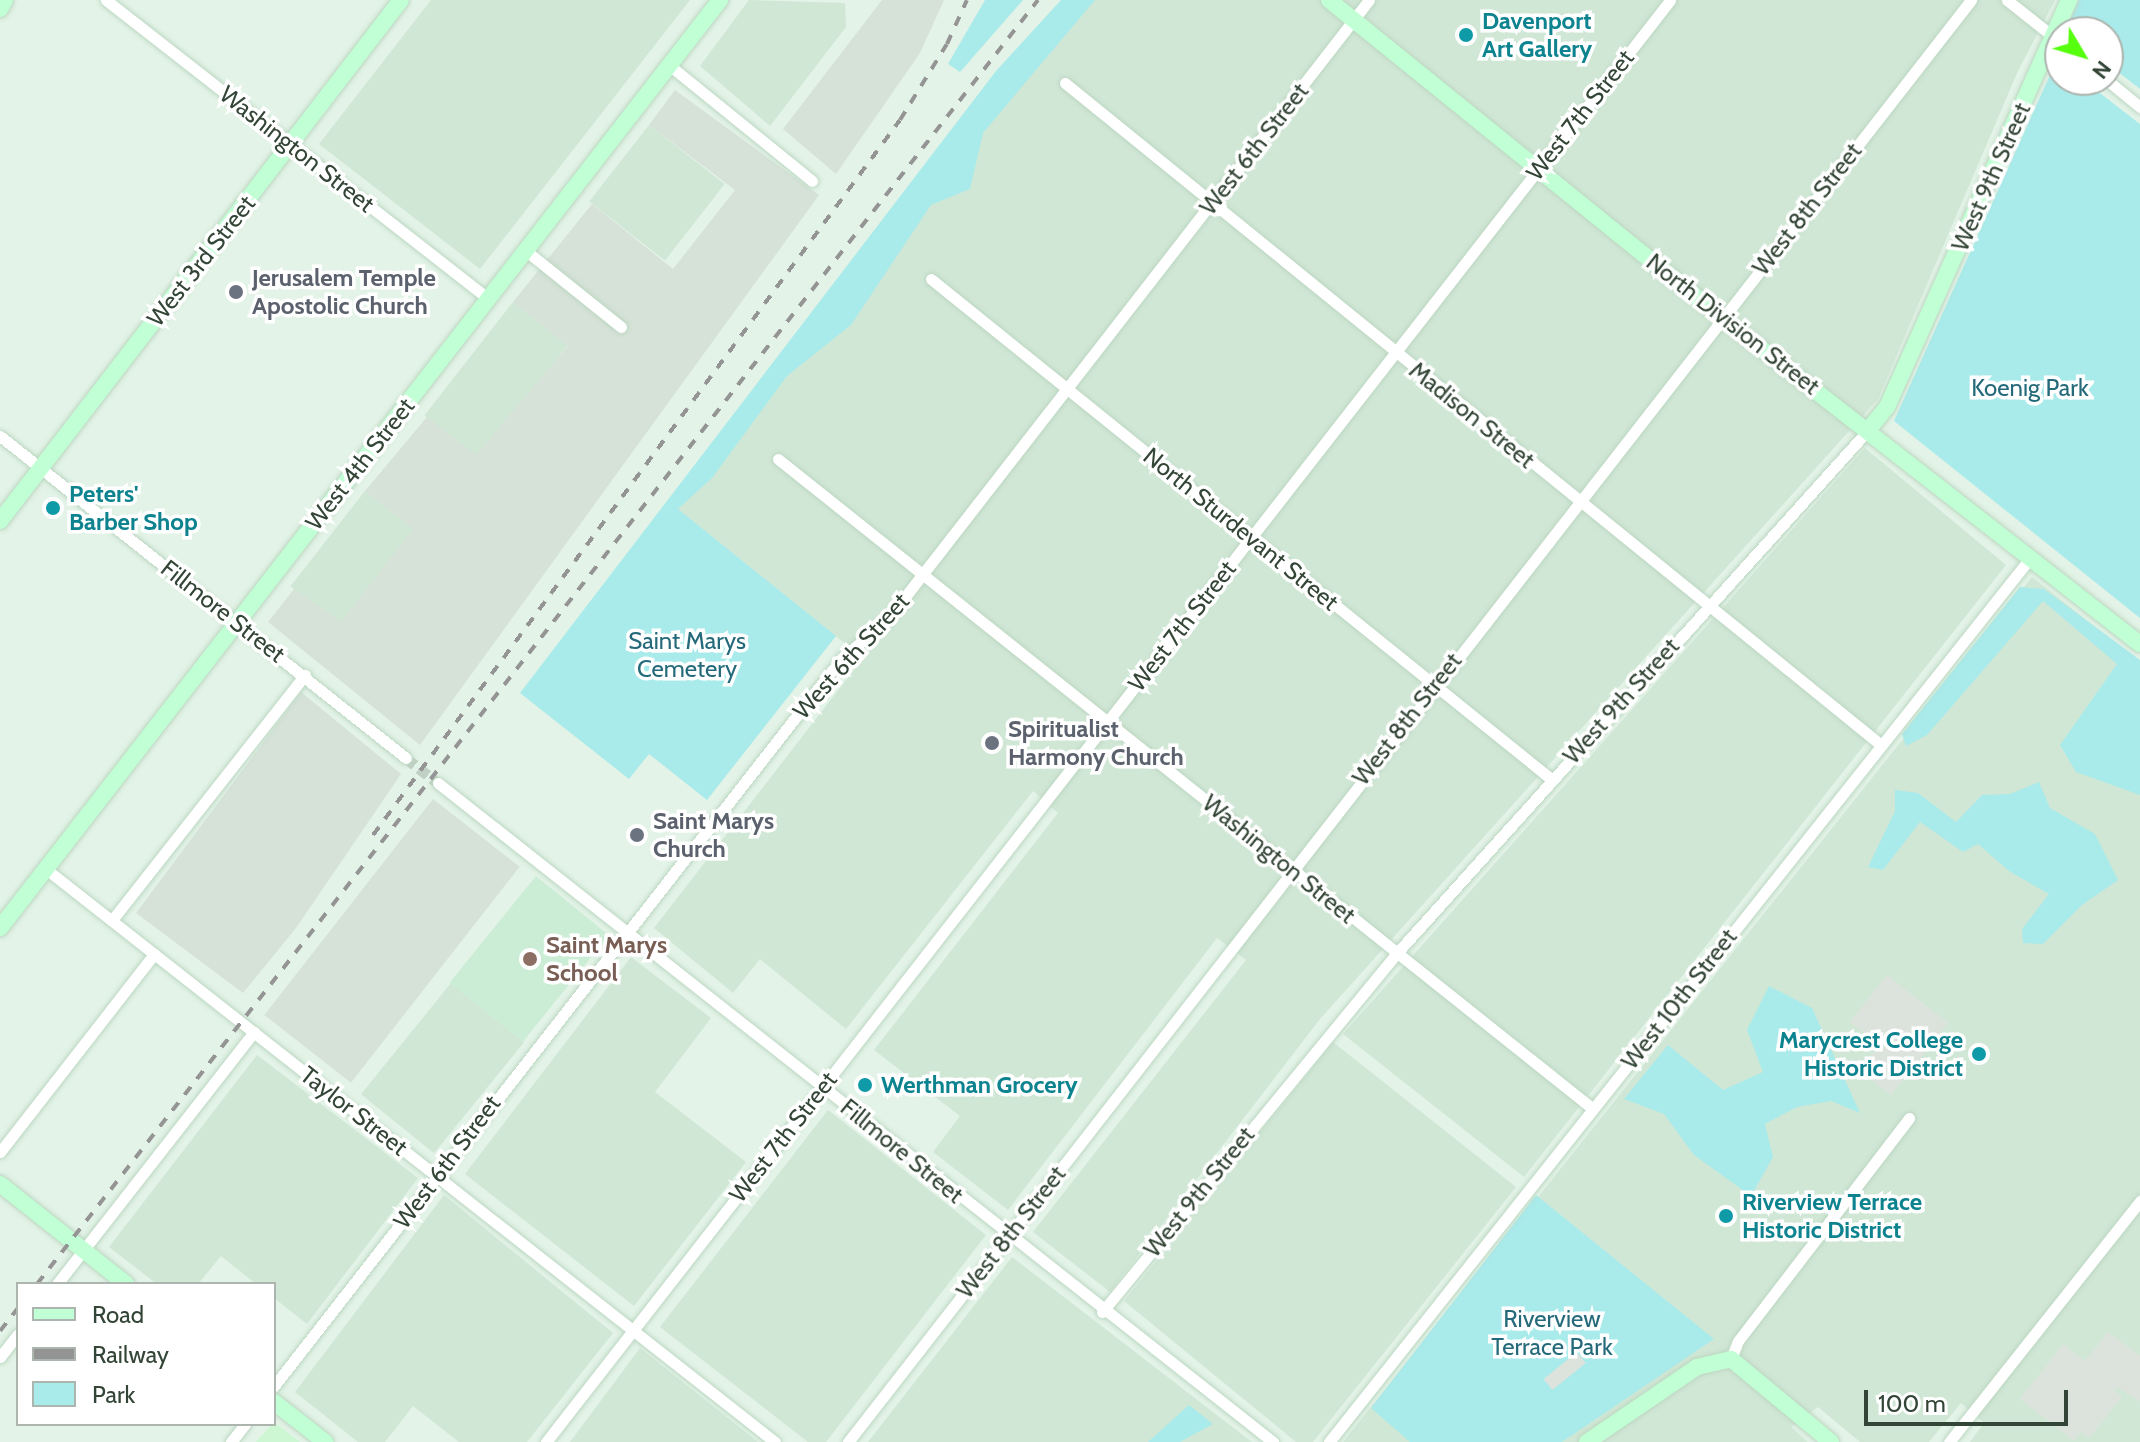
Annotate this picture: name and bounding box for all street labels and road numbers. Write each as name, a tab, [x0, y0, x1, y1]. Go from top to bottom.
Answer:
street label: West 7th Street	[1520, 44, 1640, 186]
street label: West 6th Street	[1194, 77, 1314, 221]
street label: Washington Street	[214, 80, 380, 218]
street label: West 9th Street	[1945, 98, 2037, 256]
street label: West 8th Street	[1746, 137, 1868, 281]
street label: West 3rd Street	[141, 190, 261, 332]
street label: North Division Street	[1641, 247, 1825, 401]
street label: Madison Street	[1404, 356, 1540, 474]
street label: West 4th Street	[300, 392, 420, 536]
street label: North Sturdevant Street	[1138, 441, 1344, 617]
street label: Fillmore Street	[155, 554, 291, 668]
street label: West 7th Street	[1122, 555, 1242, 697]
street label: West 6th Street	[787, 587, 915, 725]
street label: West 9th Street	[1557, 632, 1685, 770]
street label: West 8th Street	[1346, 647, 1468, 791]
street label: Washington Street	[1197, 789, 1361, 929]
street label: West 10th Street	[1615, 923, 1743, 1075]
street label: Taylor Street	[295, 1060, 413, 1162]
street label: West 7th Street	[723, 1066, 843, 1208]
street label: West 6th Street	[388, 1090, 506, 1234]
street label: Fillmore Street	[835, 1093, 969, 1209]
street label: West 9th Street	[1138, 1121, 1260, 1263]
street label: West 8th Street	[950, 1160, 1072, 1304]

